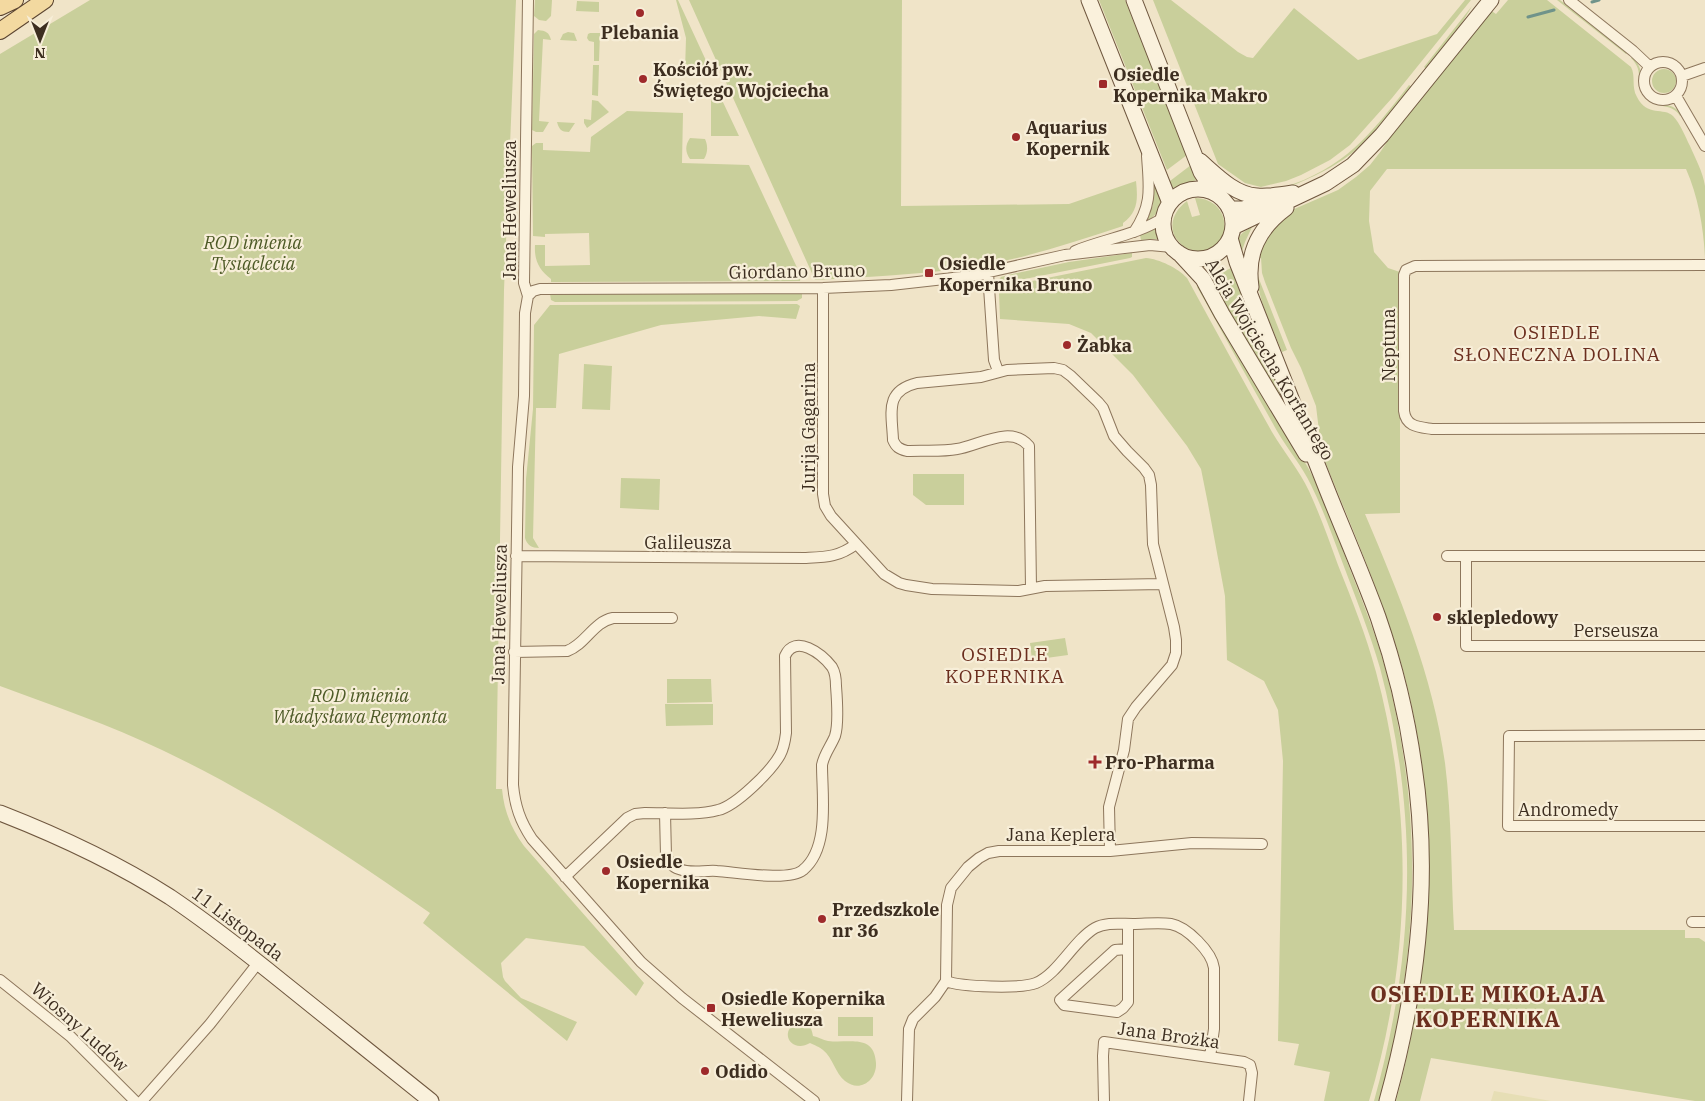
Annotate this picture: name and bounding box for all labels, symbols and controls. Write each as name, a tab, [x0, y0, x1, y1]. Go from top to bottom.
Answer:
marker: Plebania	[634, 7, 646, 19]
north arrow	[15, 15, 65, 65]
place label: Plebania	[601, 21, 679, 44]
text: N	[34, 44, 46, 62]
place label: Kościół pw. Świętego Wojciecha	[653, 58, 829, 102]
place label: Osiedle Kopernika Makro	[1113, 63, 1268, 107]
marker: Kościół pw. Świętego Wojciecha	[637, 73, 649, 85]
marker: Osiedle Kopernika Makro	[1097, 78, 1109, 90]
place label: Aquarius Kopernik	[1026, 116, 1110, 160]
marker: Aquarius Kopernik	[1010, 131, 1022, 143]
street label: Jana Heweliusza	[498, 140, 521, 280]
park label: ROD imienia Tysiąclecia	[203, 231, 302, 275]
place label: Osiedle Kopernika Bruno	[939, 252, 1093, 296]
street label: Aleja Wojciecha Korfantego	[1200, 254, 1340, 464]
street label: Giordano Bruno	[729, 258, 865, 284]
marker: Osiedle Kopernika Bruno	[923, 267, 935, 279]
street label: Neptuna	[1377, 308, 1400, 382]
district label: OSIEDLE SŁONECZNA DOLINA	[1453, 320, 1661, 366]
place label: Żabka	[1077, 334, 1132, 357]
marker: Żabka	[1061, 339, 1073, 351]
street label: Jurija Gagarina	[797, 362, 820, 492]
street label: Galileusza	[644, 531, 732, 554]
street label: Jana Heweliusza	[486, 543, 512, 684]
place label: sklepledowy	[1447, 606, 1559, 629]
marker: sklepledowy	[1431, 611, 1443, 623]
street label: Perseusza	[1573, 619, 1659, 642]
district label: OSIEDLE KOPERNIKA	[945, 642, 1065, 688]
park label: ROD imienia Władysława Reymonta	[273, 684, 448, 728]
place label: Pro-Pharma	[1105, 751, 1215, 774]
marker: Pro-Pharma	[1089, 756, 1101, 768]
street label: Andromedy	[1518, 798, 1619, 821]
street label: Jana Keplera	[1006, 823, 1116, 846]
place label: Osiedle Kopernika	[616, 850, 710, 894]
marker: Osiedle Kopernika	[600, 865, 612, 877]
street label: 11 Listopada	[188, 882, 289, 966]
place label: Przedszkole nr 36	[832, 898, 939, 942]
marker: Przedszkole nr 36	[816, 913, 828, 925]
street label: Wiosny Ludów	[26, 977, 134, 1077]
district label: OSIEDLE MIKOŁAJA KOPERNIKA	[1370, 979, 1606, 1033]
place label: Osiedle Kopernika Heweliusza	[721, 987, 885, 1031]
marker: Osiedle Kopernika Heweliusza	[705, 1002, 717, 1014]
street label: Jana Brożka	[1116, 1016, 1222, 1054]
place label: Odido	[715, 1060, 768, 1083]
marker: Odido	[699, 1065, 711, 1077]

